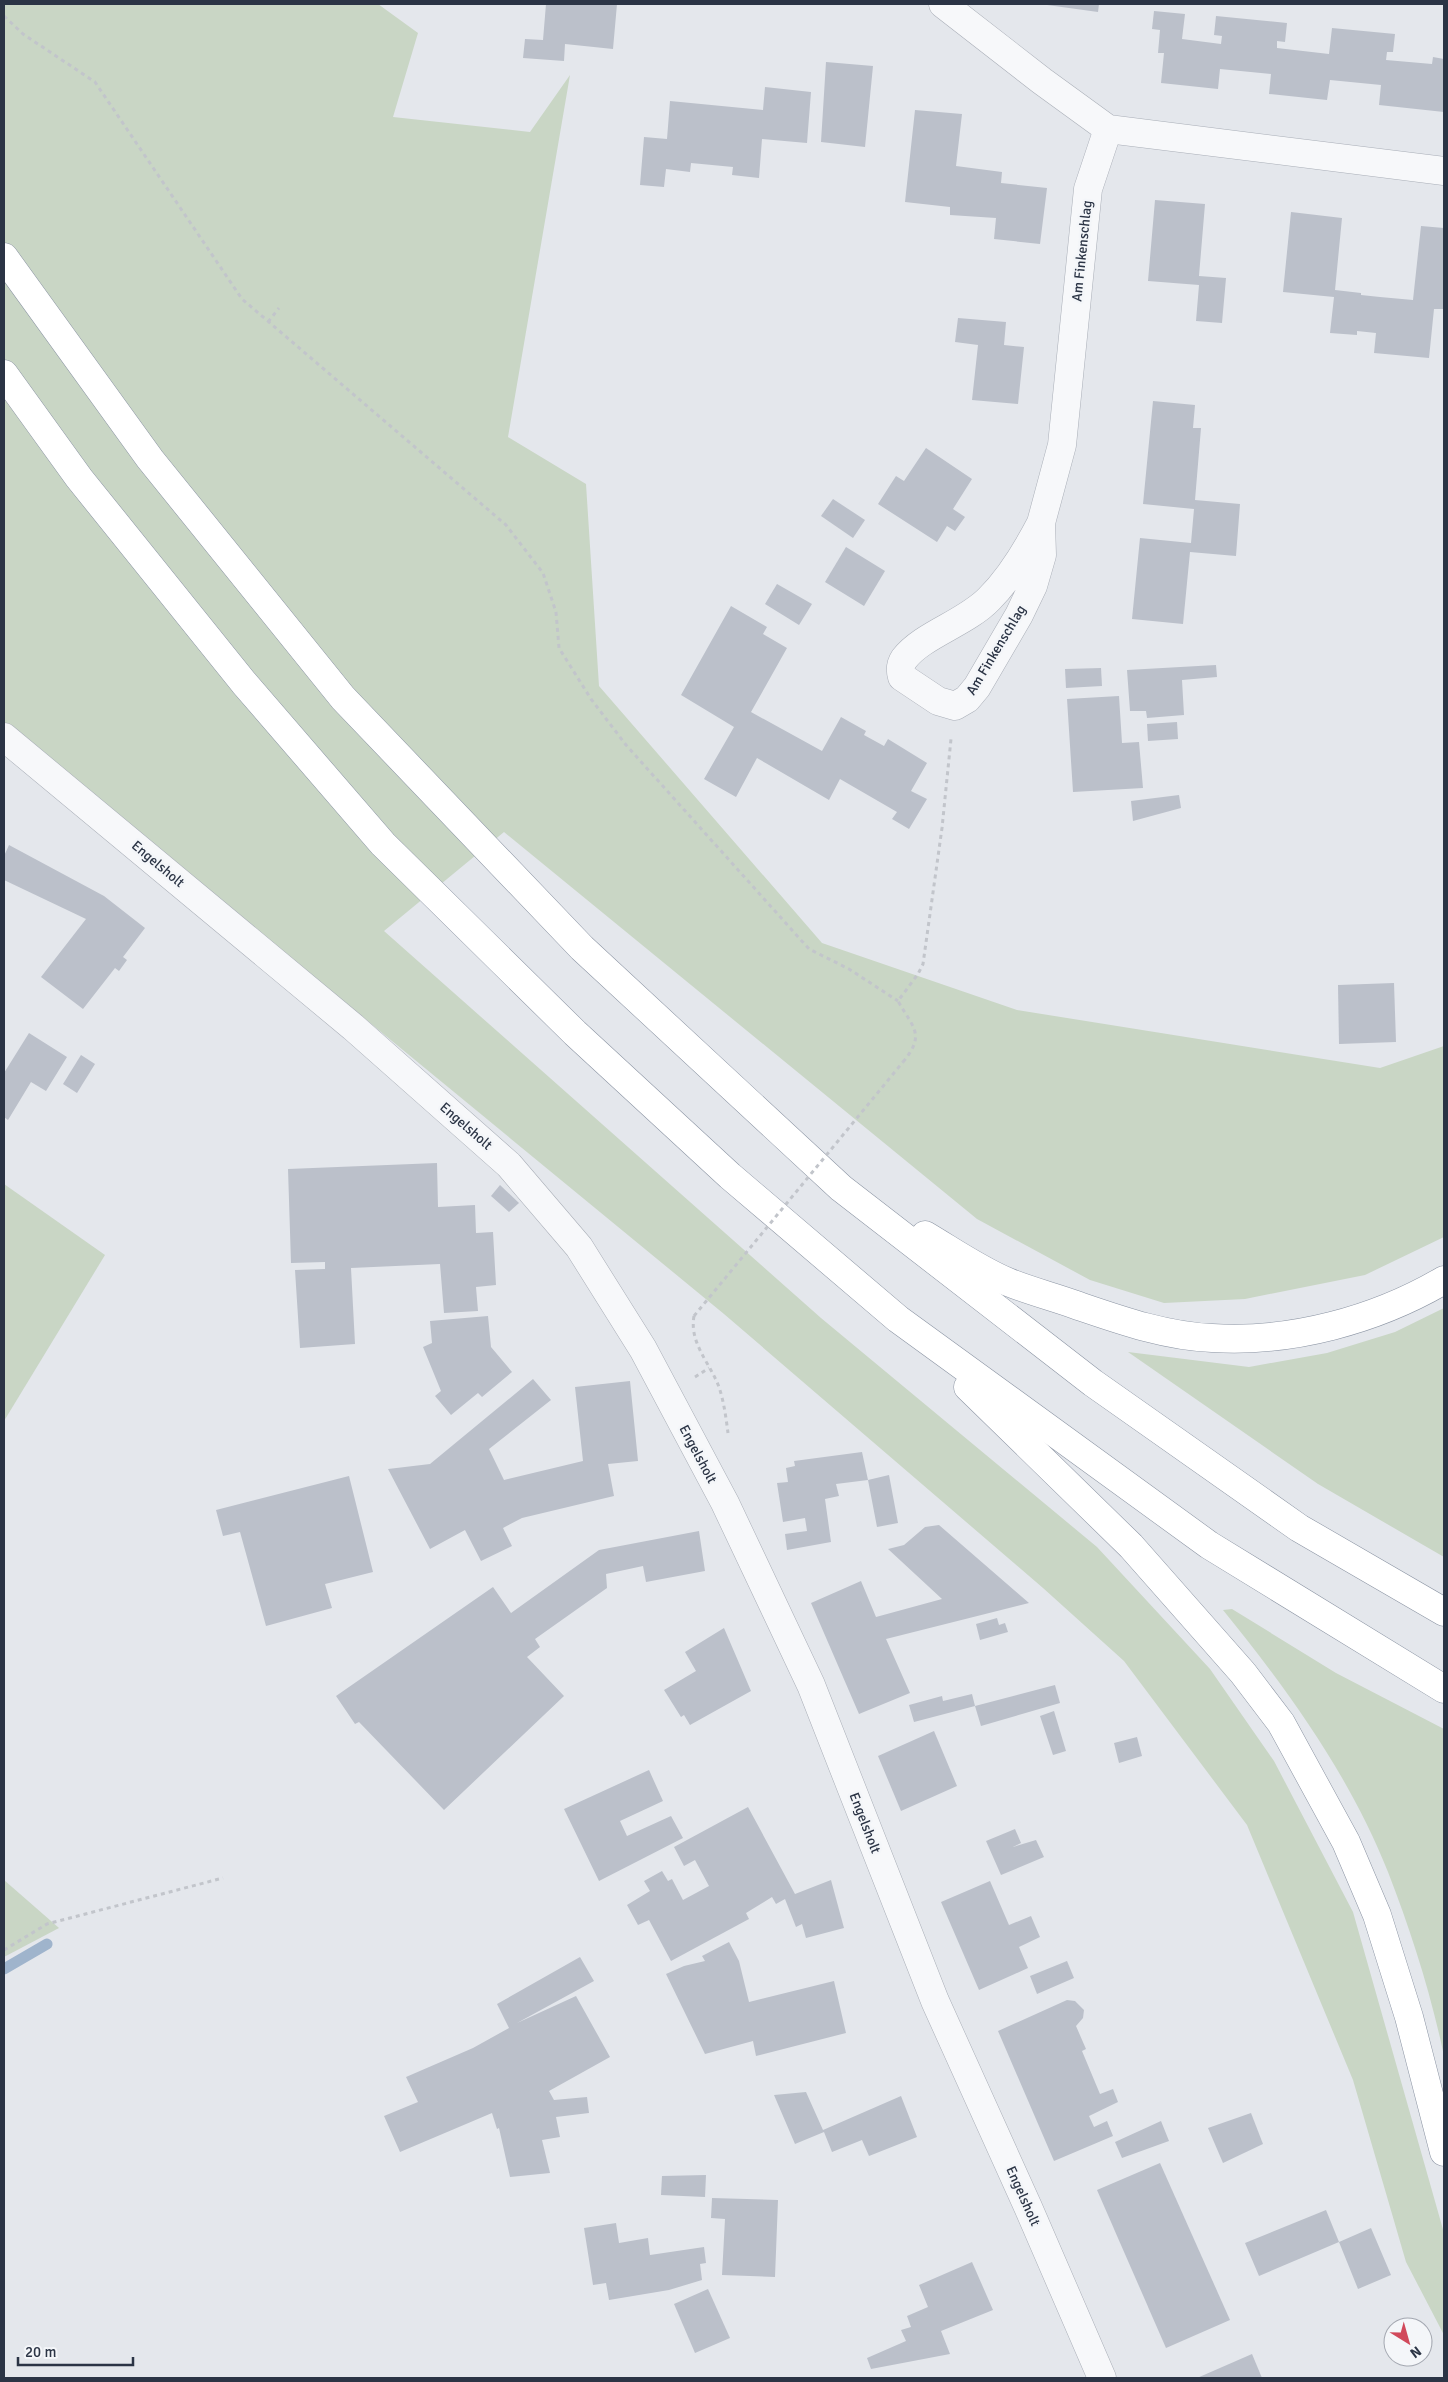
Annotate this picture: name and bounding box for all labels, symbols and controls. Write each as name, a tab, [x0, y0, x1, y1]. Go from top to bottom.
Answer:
street label: Am Finkenschlag	[1068, 199, 1096, 303]
street label: Am Finkenschlag	[962, 602, 1030, 698]
street label: Engelsholt	[128, 837, 188, 891]
street label: Engelsholt	[436, 1099, 496, 1153]
street label: Engelsholt	[675, 1422, 721, 1486]
street label: Engelsholt	[846, 1790, 884, 1856]
street label: Engelsholt	[1002, 2163, 1044, 2229]
north arrow	[1383, 2317, 1433, 2367]
scale bar	[18, 2334, 132, 2366]
text: N	[1407, 2342, 1425, 2362]
text: 20 m	[25, 2343, 56, 2361]

